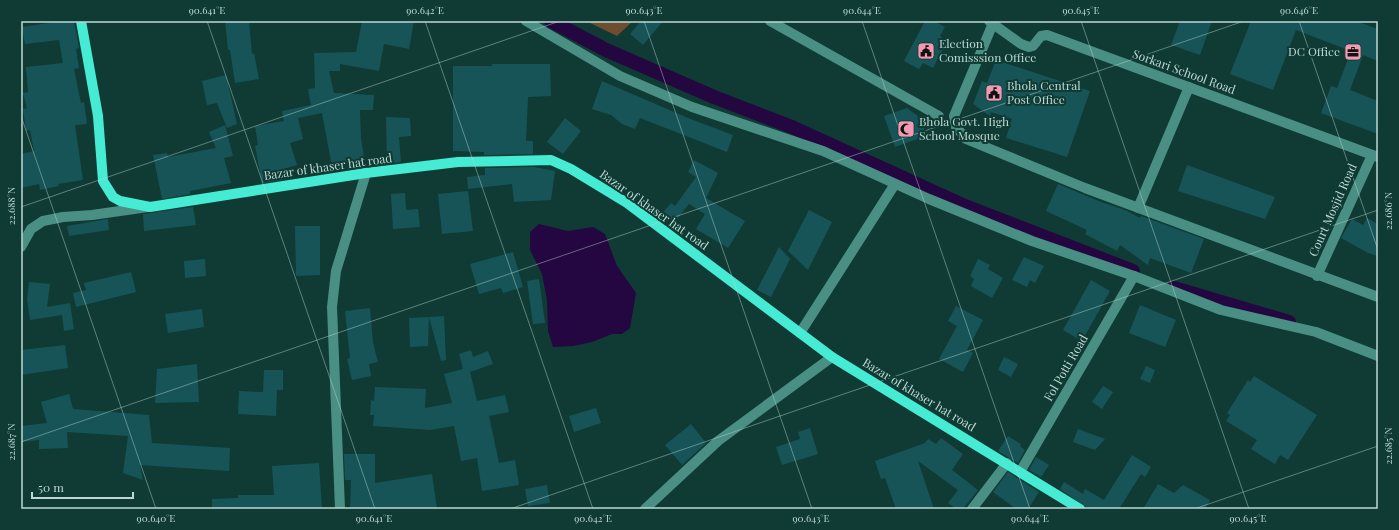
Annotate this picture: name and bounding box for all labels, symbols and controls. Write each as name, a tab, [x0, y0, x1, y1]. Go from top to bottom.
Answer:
text: 90.641°E	[189, 3, 225, 17]
text: 90.642°E	[406, 3, 444, 17]
text: 90.643°E	[625, 3, 663, 17]
text: 90.644°E	[843, 3, 881, 17]
text: 90.645°E	[1062, 3, 1100, 17]
text: 90.646°E	[1280, 3, 1318, 17]
place label: Election Comisssion Office	[939, 35, 1036, 65]
public building icon: Election Comisssion Office	[916, 41, 936, 61]
office icon: DC Office	[1343, 42, 1363, 62]
place label: DC Office	[1288, 43, 1340, 59]
street label: Sorkari School Road	[1131, 45, 1238, 97]
place label: Bhola Central Post Office	[1007, 77, 1081, 107]
public building icon: Bhola Central Post Office	[984, 83, 1004, 103]
place label: Bhola Govt. High School Mosque	[919, 113, 1009, 143]
mosque icon: Bhola Govt. High School Mosque	[896, 119, 916, 139]
street label: Bazar of khaser hat road	[263, 149, 393, 183]
street label: Court Mosjid Road	[1304, 160, 1360, 259]
street label: Bazar of khaser hat road	[597, 165, 712, 253]
text: 22.688°N	[4, 187, 18, 225]
text: 22.686°N	[1381, 192, 1395, 230]
street label: Fol Potti Road	[1040, 331, 1091, 404]
street label: Bazar of khaser hat road	[860, 354, 979, 434]
text: 22.687°N	[4, 424, 18, 460]
text: 22.685°N	[1381, 428, 1395, 464]
scale bar	[32, 474, 133, 500]
text: 50 m	[38, 479, 64, 495]
text: 90.640°E	[137, 511, 175, 525]
text: 90.641°E	[356, 511, 392, 525]
text: 90.642°E	[574, 511, 612, 525]
text: 90.643°E	[792, 511, 830, 525]
text: 90.644°E	[1011, 511, 1049, 525]
text: 90.645°E	[1229, 511, 1267, 525]

